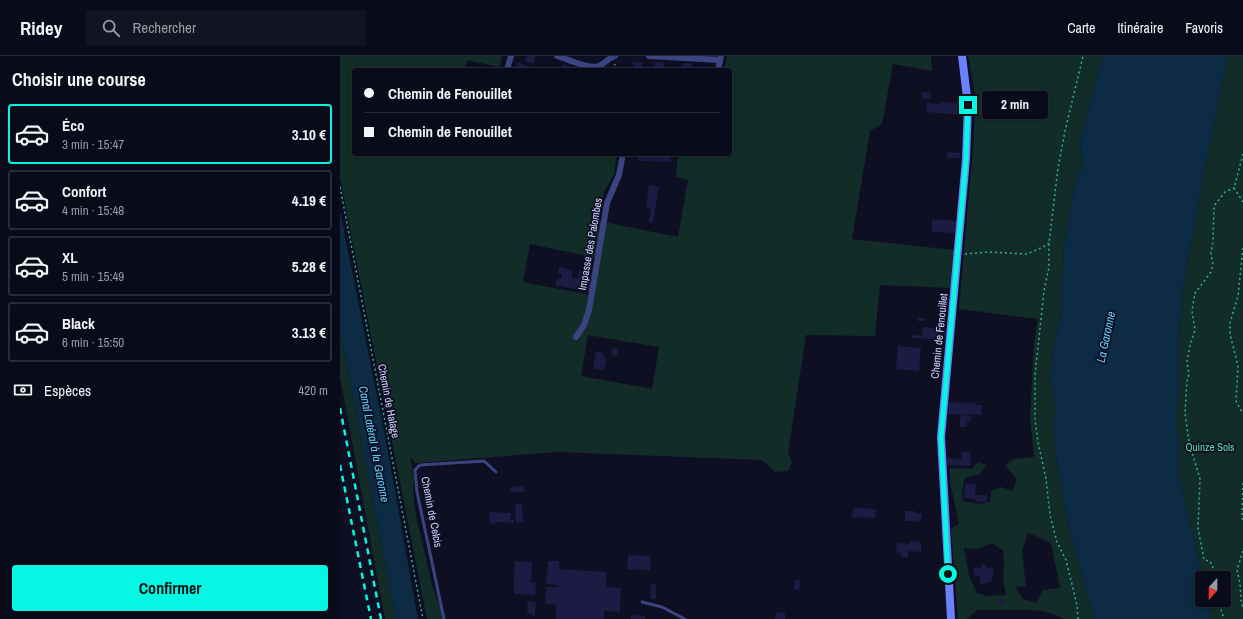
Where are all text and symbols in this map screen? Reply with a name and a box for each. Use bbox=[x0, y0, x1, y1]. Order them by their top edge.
search box bbox=[86, 10, 366, 46]
text: Ridey bbox=[20, 15, 62, 41]
icon: search bbox=[100, 17, 122, 39]
text: Rechercher bbox=[132, 17, 196, 38]
text: Carte bbox=[1067, 19, 1095, 37]
text: Itinéraire bbox=[1117, 19, 1163, 37]
text: Favoris bbox=[1185, 19, 1223, 37]
text: Choisir une course bbox=[12, 67, 146, 92]
text: Chemin de Fenouillet bbox=[388, 83, 512, 104]
callout: 2 min bbox=[982, 91, 1048, 119]
route end bbox=[959, 96, 977, 114]
text: 2 min bbox=[1001, 96, 1029, 113]
text: Éco bbox=[62, 115, 85, 136]
icon: car bbox=[14, 116, 50, 152]
text: Chemin de Fenouillet bbox=[388, 121, 512, 142]
text: 3.10 € bbox=[292, 124, 326, 145]
text: 3 min · 15:47 bbox=[62, 136, 124, 153]
text: Confort bbox=[62, 181, 106, 202]
icon: car bbox=[14, 182, 50, 218]
text: 4.19 € bbox=[292, 190, 326, 211]
street label: Impasse des Palombes bbox=[575, 196, 605, 291]
text: 4 min · 15:48 bbox=[62, 202, 124, 219]
text: XL bbox=[62, 247, 78, 268]
icon: car bbox=[14, 248, 50, 284]
text: 5.28 € bbox=[292, 256, 326, 277]
text: 5 min · 15:49 bbox=[62, 268, 124, 285]
street label: Chemin de Fenouillet bbox=[928, 292, 950, 379]
water label: La Garonne bbox=[1093, 309, 1119, 364]
text: Black bbox=[62, 313, 95, 334]
icon: car bbox=[14, 314, 50, 350]
text: 3.13 € bbox=[292, 322, 326, 343]
text: 6 min · 15:50 bbox=[62, 334, 124, 351]
street label: Chemin de Halage bbox=[375, 363, 403, 439]
icon: cash bbox=[12, 379, 34, 401]
text: Espèces bbox=[44, 380, 91, 401]
text: 420 m bbox=[298, 382, 328, 399]
water label: Canal Latéral à la Garonne bbox=[355, 384, 393, 504]
park label: Quinze Sols bbox=[1185, 440, 1235, 454]
street label: Chemin de Celcis bbox=[418, 475, 446, 549]
button: Confirmer bbox=[12, 565, 328, 611]
route start bbox=[939, 565, 957, 583]
north arrow bbox=[1195, 571, 1231, 607]
map controls bbox=[1195, 571, 1231, 607]

